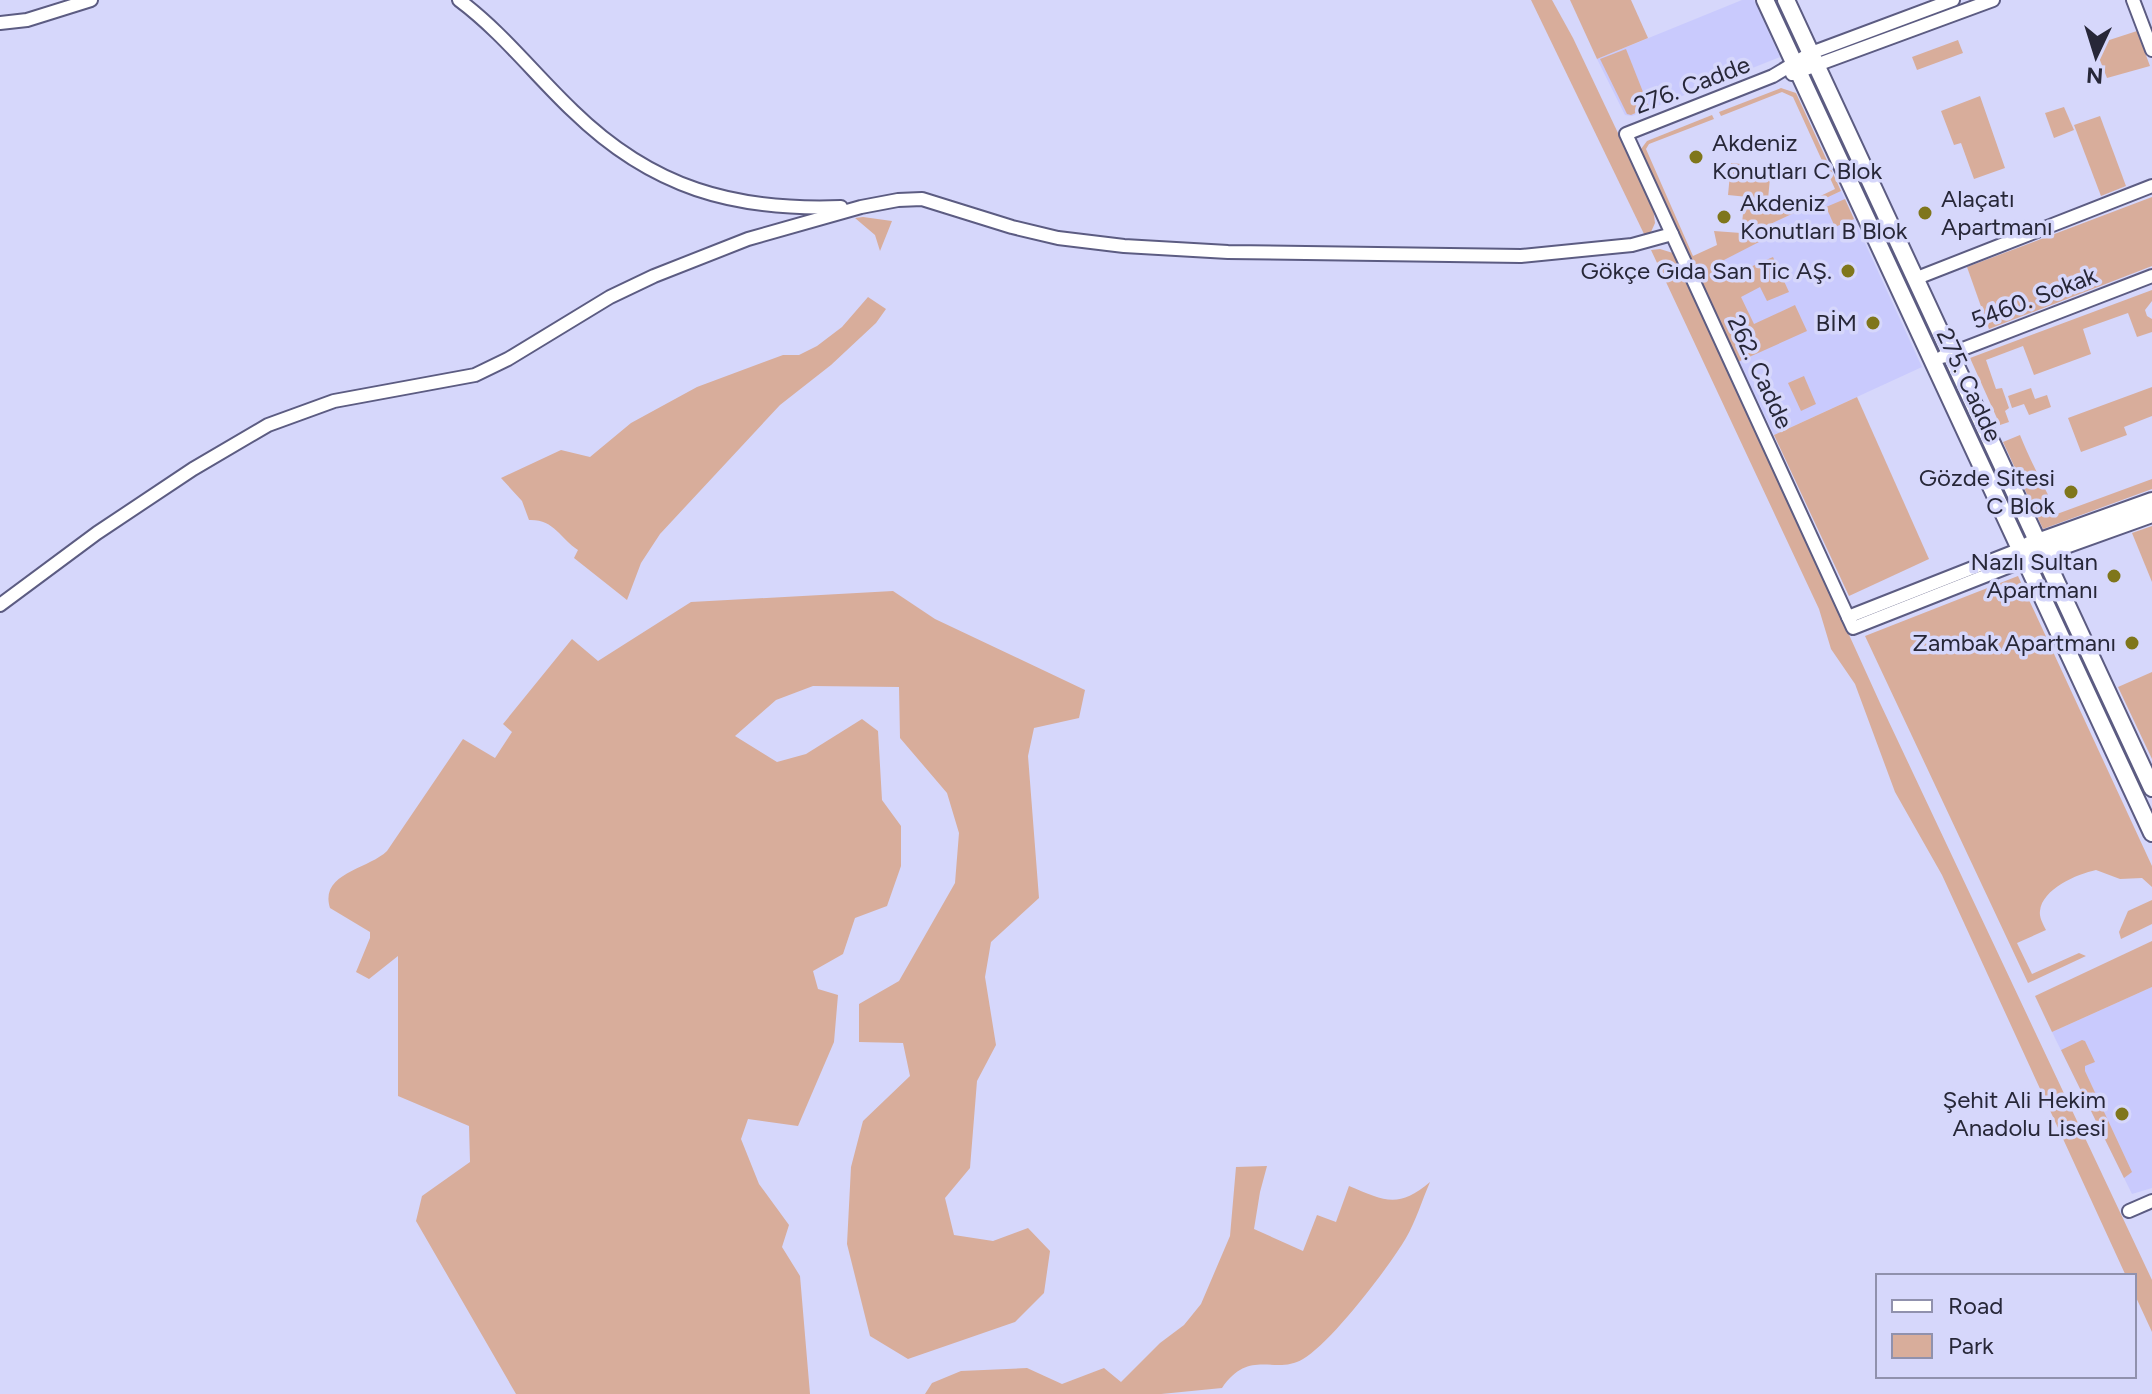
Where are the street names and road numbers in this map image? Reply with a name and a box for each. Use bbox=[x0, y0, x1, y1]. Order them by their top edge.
street label: 276. Cadde bbox=[1630, 49, 1754, 120]
street label: 5460. Sokak bbox=[1967, 260, 2101, 335]
street label: 262. Cadde bbox=[1722, 310, 1799, 433]
street label: 275. Cadde bbox=[1931, 323, 2008, 446]

